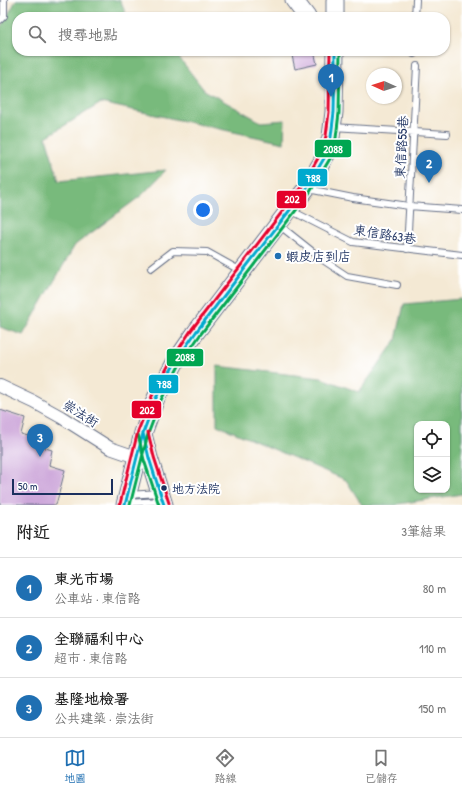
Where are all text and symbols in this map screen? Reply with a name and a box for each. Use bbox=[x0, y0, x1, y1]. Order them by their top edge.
search box bbox=[12, 12, 450, 56]
icon: search bbox=[26, 23, 48, 45]
text: 搜尋地點 bbox=[58, 24, 118, 45]
pin: 1 bbox=[318, 64, 344, 97]
north arrow bbox=[366, 68, 402, 104]
street label: 東信路55巷 bbox=[390, 115, 412, 179]
line badge: 2088 bbox=[314, 139, 352, 158]
text: 2088 bbox=[323, 142, 343, 156]
pin: 2 bbox=[416, 150, 442, 183]
line badge: 788 bbox=[297, 168, 328, 187]
text: 788 bbox=[305, 171, 321, 185]
line badge: 202 bbox=[276, 190, 307, 209]
text: 202 bbox=[284, 192, 300, 206]
your location bbox=[193, 200, 213, 220]
street label: 東信路63巷 bbox=[352, 220, 418, 248]
place label: 蝦皮店到店 bbox=[286, 247, 351, 265]
marker: 蝦皮店到店 bbox=[273, 251, 283, 261]
line badge: 2088 bbox=[166, 348, 204, 367]
text: 2088 bbox=[175, 350, 195, 364]
line badge: 788 bbox=[148, 374, 179, 394]
text: 788 bbox=[156, 377, 172, 391]
street label: 崇法街 bbox=[60, 395, 102, 431]
line badge: 202 bbox=[131, 400, 162, 419]
text: 202 bbox=[139, 403, 155, 417]
map controls bbox=[414, 421, 450, 493]
button: locate bbox=[414, 421, 450, 457]
pin: 3 bbox=[27, 424, 53, 457]
button: layers bbox=[414, 457, 450, 493]
scale bar bbox=[12, 477, 113, 496]
text: 50 m bbox=[18, 479, 38, 493]
place label: 地方法院 bbox=[172, 480, 220, 497]
marker: 地方法院 bbox=[159, 483, 169, 493]
text: 附近 bbox=[16, 520, 50, 543]
text: 3筆結果 bbox=[401, 522, 446, 540]
text: 東光市場 bbox=[54, 568, 114, 589]
text: 1 bbox=[27, 579, 31, 597]
text: 80 m bbox=[423, 579, 446, 597]
text: 公車站 · 東信路 bbox=[54, 589, 141, 607]
text: 全聯福利中心 bbox=[54, 628, 144, 649]
text: 2 bbox=[26, 639, 32, 657]
text: 110 m bbox=[419, 639, 446, 657]
text: 超市 · 東信路 bbox=[54, 649, 128, 667]
text: 基隆地檢署 bbox=[54, 688, 129, 709]
text: 3 bbox=[26, 699, 32, 717]
text: 150 m bbox=[418, 699, 446, 717]
text: 公共建築 · 崇法街 bbox=[54, 709, 154, 727]
tab: 地圖 bbox=[64, 747, 86, 785]
tab: 路線 bbox=[214, 747, 236, 785]
tab: 已儲存 bbox=[365, 747, 398, 785]

